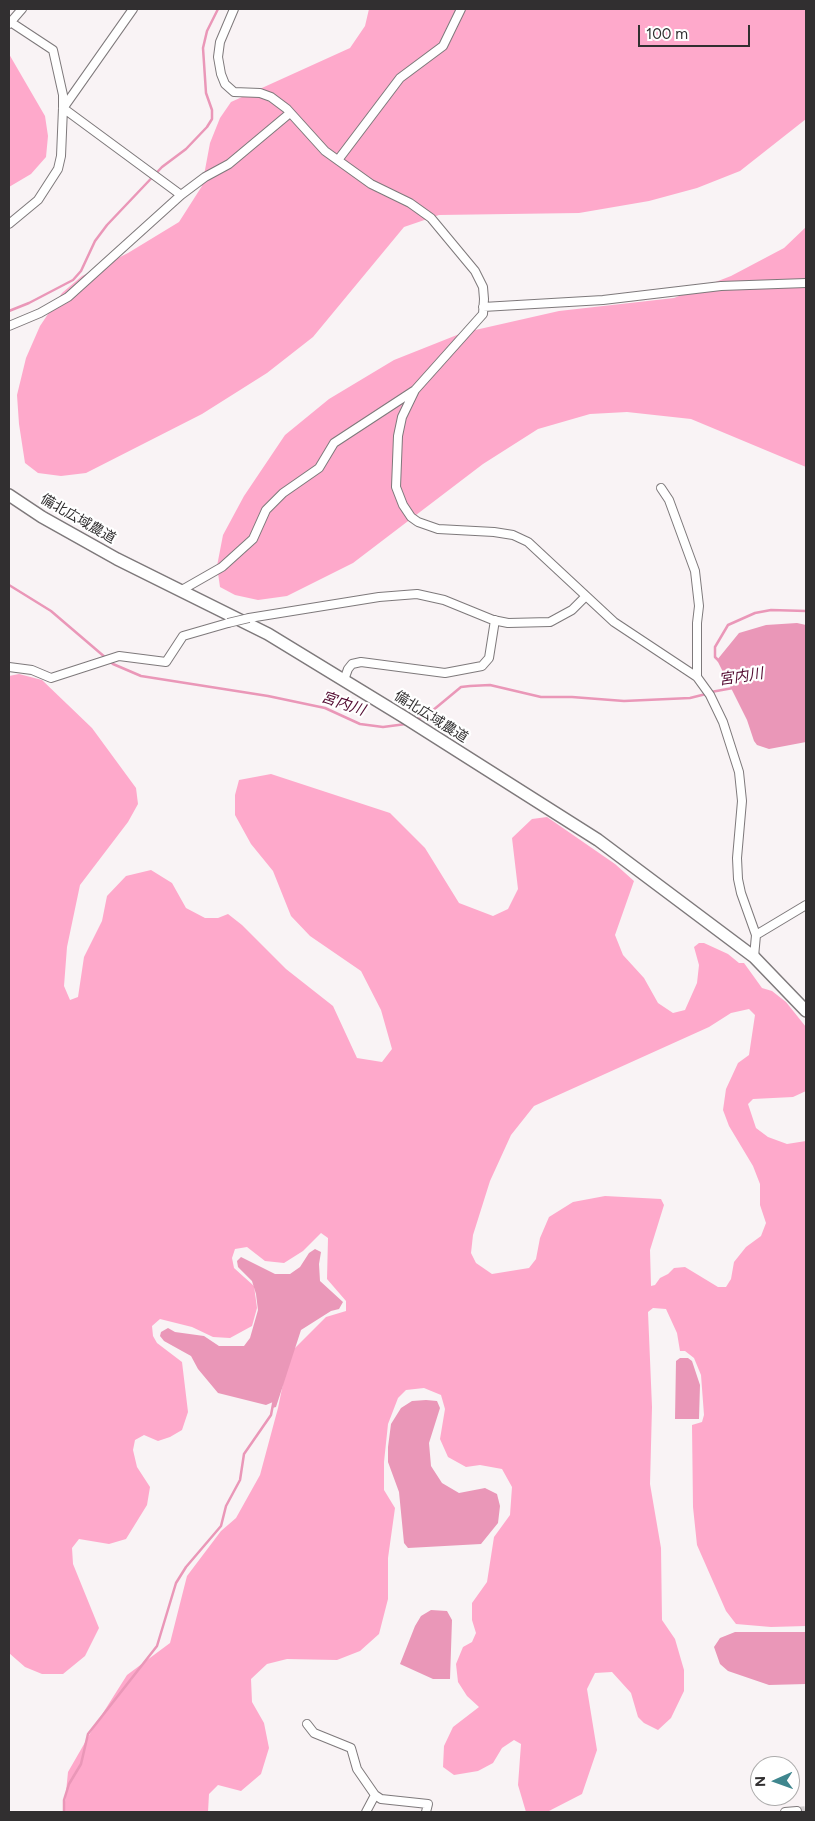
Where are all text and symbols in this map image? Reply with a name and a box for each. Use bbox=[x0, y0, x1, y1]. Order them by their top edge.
scale bar bbox=[640, 15, 752, 47]
text: 100 m bbox=[646, 25, 688, 43]
street label: 備北広域農道 bbox=[37, 491, 119, 547]
water label: 宮内川 bbox=[717, 665, 765, 689]
water label: 宮内川 bbox=[319, 688, 367, 720]
street label: 備北広域農道 bbox=[391, 688, 471, 746]
north arrow bbox=[750, 1756, 800, 1806]
text: N bbox=[752, 1776, 769, 1787]

